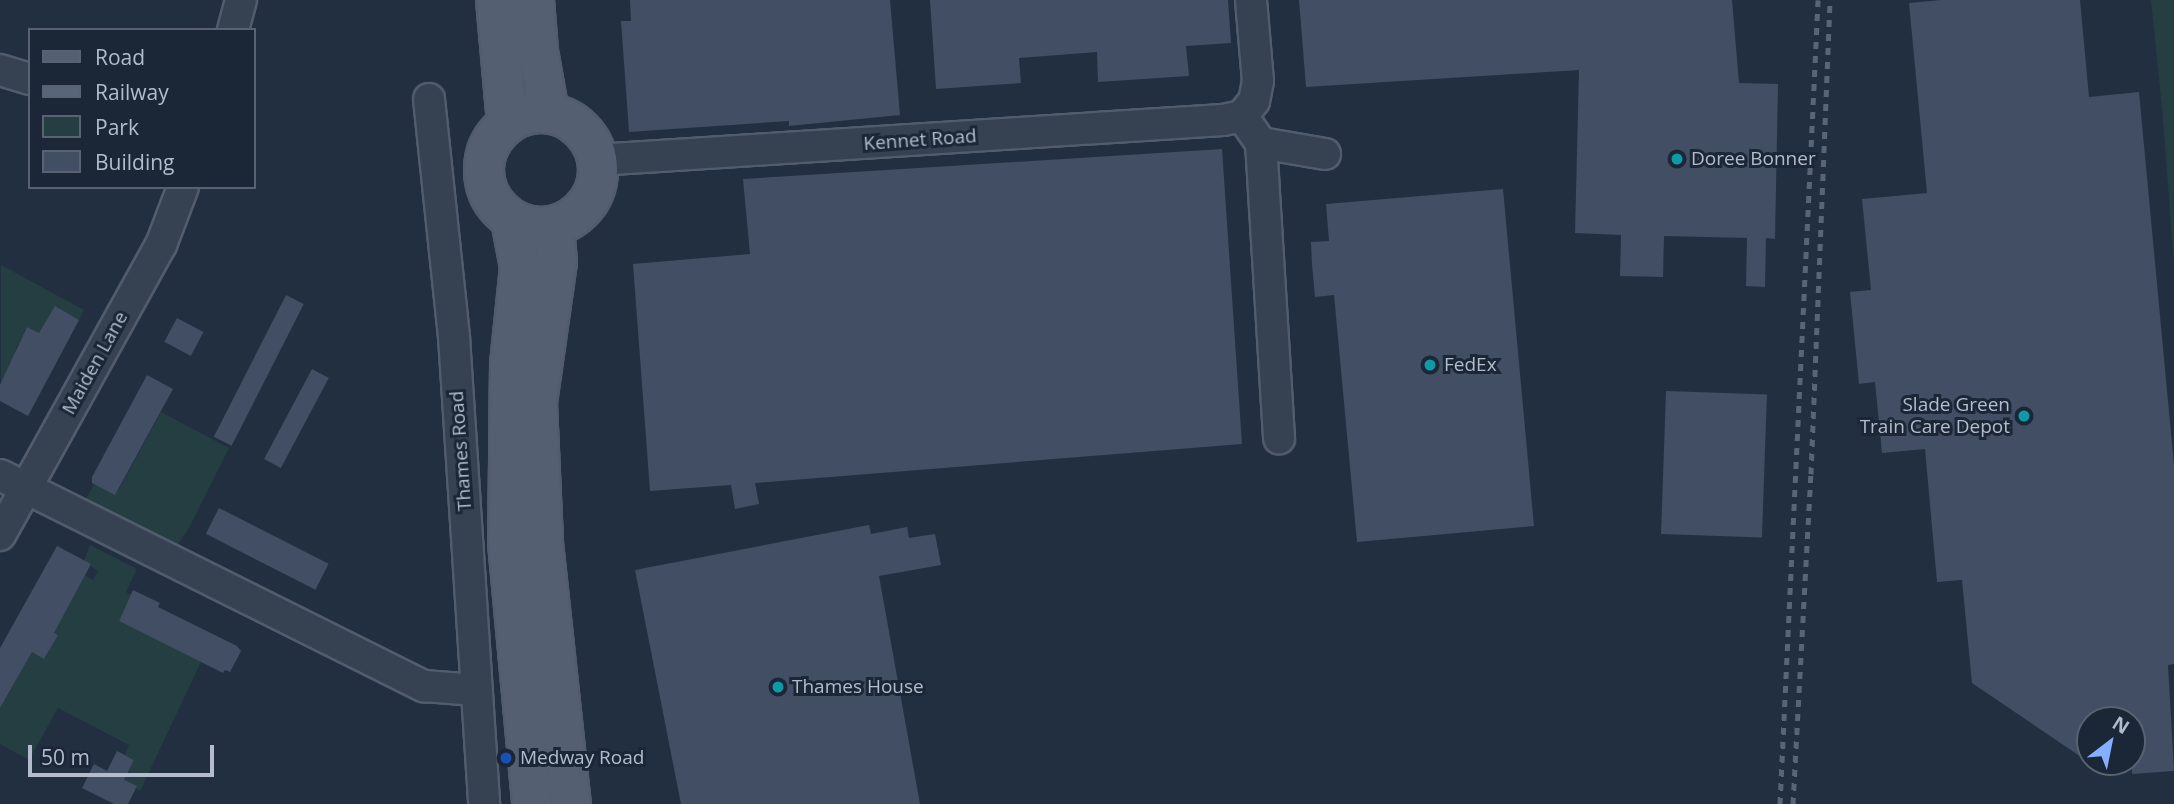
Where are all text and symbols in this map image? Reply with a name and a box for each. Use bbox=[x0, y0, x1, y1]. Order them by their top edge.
legend bbox=[28, 28, 256, 189]
text: Road bbox=[95, 43, 145, 71]
text: Railway bbox=[95, 78, 169, 106]
text: Park bbox=[95, 113, 139, 141]
street label: Kennet Road bbox=[863, 125, 977, 155]
text: Building bbox=[95, 148, 174, 176]
place label: Doree Bonner bbox=[1691, 148, 1816, 170]
marker: Doree Bonner bbox=[1669, 151, 1685, 167]
street label: Maiden Lane bbox=[57, 308, 133, 418]
place label: FedEx bbox=[1444, 354, 1497, 376]
marker: FedEx bbox=[1422, 357, 1438, 373]
street label: Thames Road bbox=[445, 390, 477, 512]
place label: Slade Green Train Care Depot bbox=[1860, 394, 2010, 438]
marker: Slade Green Train Care Depot bbox=[2016, 408, 2032, 424]
place label: Thames House bbox=[792, 676, 924, 698]
marker: Thames House bbox=[770, 679, 786, 695]
north arrow bbox=[2076, 706, 2146, 776]
text: N bbox=[2108, 710, 2135, 740]
scale bar bbox=[32, 730, 217, 774]
text: 50 m bbox=[41, 743, 90, 771]
place label: Medway Road bbox=[520, 747, 644, 769]
marker: Medway Road bbox=[498, 750, 514, 766]

